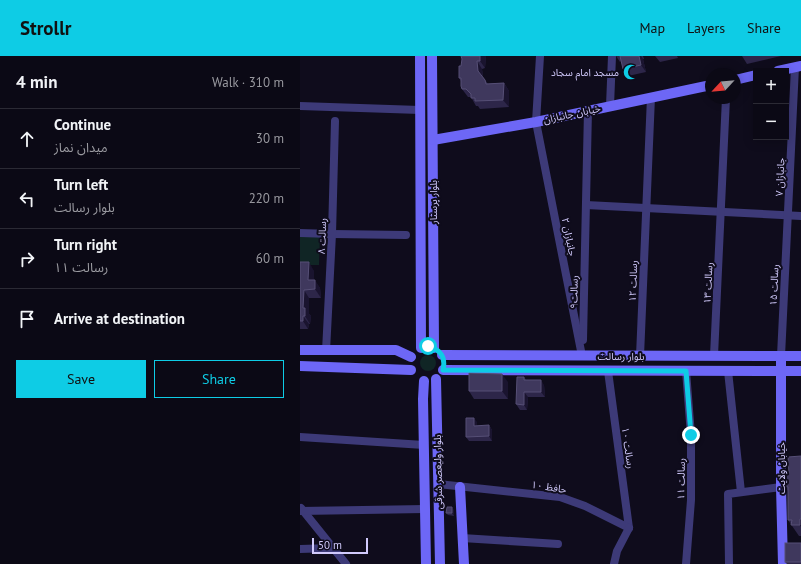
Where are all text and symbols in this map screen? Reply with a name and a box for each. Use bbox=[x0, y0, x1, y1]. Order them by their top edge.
text: Strollr bbox=[20, 16, 71, 40]
text: Map bbox=[639, 19, 665, 37]
text: Layers bbox=[687, 19, 725, 37]
text: Share bbox=[747, 19, 781, 37]
mosque icon: مسجد امام سجاد bbox=[622, 63, 640, 81]
place label: مسجد امام سجاد bbox=[551, 66, 619, 81]
north arrow bbox=[705, 68, 741, 104]
map controls bbox=[753, 68, 789, 140]
button: + bbox=[753, 68, 789, 104]
text: 4 min bbox=[16, 71, 57, 93]
text: Walk · 310 m bbox=[212, 74, 284, 91]
street label: خیابان جانبازان bbox=[542, 102, 602, 126]
button: − bbox=[753, 104, 789, 140]
text: Continue bbox=[54, 115, 111, 134]
icon: ahead bbox=[16, 128, 38, 150]
text: 30 m bbox=[256, 130, 284, 147]
text: میدان نماز bbox=[54, 139, 108, 156]
street label: جانبازان ۷ bbox=[772, 157, 788, 197]
text: Turn left bbox=[54, 175, 108, 194]
street label: بلوار پرستار bbox=[427, 180, 440, 225]
icon: left bbox=[16, 188, 38, 210]
text: 220 m bbox=[249, 190, 284, 207]
text: بلوار رسالت bbox=[54, 199, 115, 216]
street label: رسالت ۸ bbox=[315, 217, 329, 254]
street label: جانبازان ۲ bbox=[559, 217, 579, 257]
text: Turn right bbox=[54, 235, 117, 254]
icon: right bbox=[16, 248, 38, 270]
text: 60 m bbox=[256, 250, 284, 267]
text: رسالت ۱۱ bbox=[54, 259, 108, 276]
street label: رسالت ۱۲ bbox=[626, 260, 640, 302]
street label: رسالت ۱۳ bbox=[700, 261, 716, 304]
street label: رسالت ۱۵ bbox=[766, 263, 782, 306]
street label: رسالت۹ bbox=[567, 275, 581, 309]
icon: arrive bbox=[16, 308, 38, 330]
text: Arrive at destination bbox=[54, 309, 185, 328]
route start bbox=[419, 337, 437, 355]
street label: بلوار رسالت bbox=[598, 350, 645, 363]
button: Save bbox=[16, 360, 146, 398]
button: Share bbox=[154, 360, 284, 398]
street label: رسالت ۱۰ bbox=[619, 426, 637, 470]
route end bbox=[682, 426, 700, 444]
street label: بلوار ولیعصر شرقی bbox=[431, 434, 445, 509]
street label: خیابان ولایت bbox=[775, 442, 788, 494]
street label: رسالت ۱۱ bbox=[674, 458, 688, 500]
street label: حافظ ۱۰ bbox=[530, 478, 568, 496]
scale bar bbox=[312, 536, 368, 555]
text: 50 m bbox=[318, 538, 342, 552]

